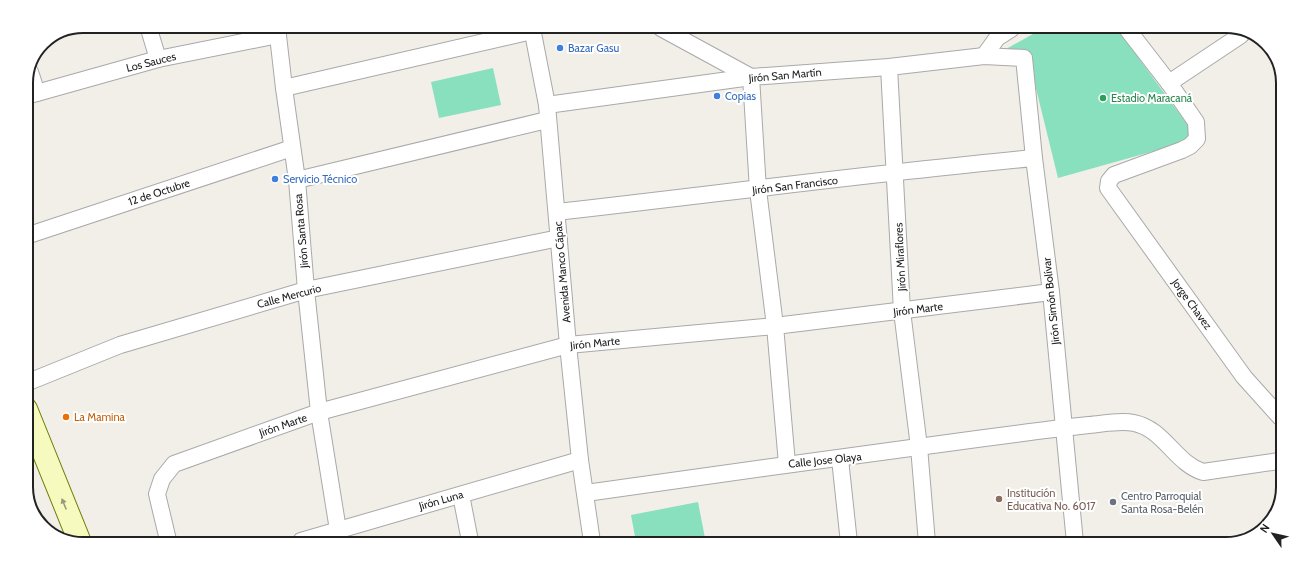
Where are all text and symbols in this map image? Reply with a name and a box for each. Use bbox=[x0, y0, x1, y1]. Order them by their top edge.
place label: Bazar Gasu bbox=[568, 41, 619, 55]
marker: Bazar Gasu bbox=[555, 43, 565, 53]
street label: Los Sauces bbox=[125, 49, 178, 75]
street label: Jirón San Martín bbox=[747, 65, 822, 85]
place label: Copias bbox=[725, 89, 756, 103]
marker: Copias bbox=[712, 91, 722, 101]
place label: Estadio Maracaná bbox=[1111, 91, 1193, 105]
marker: Estadio Maracaná bbox=[1098, 93, 1108, 103]
place label: Servicio Técnico bbox=[283, 172, 357, 186]
street label: Jirón San Francisco bbox=[750, 173, 839, 197]
marker: Servicio Técnico bbox=[270, 174, 280, 184]
street label: 12 de Octubre bbox=[126, 175, 192, 209]
street label: Jirón Santa Rosa bbox=[291, 193, 311, 270]
street label: Avenida Manco Cápac bbox=[551, 221, 573, 323]
street label: Jirón Miraflores bbox=[891, 222, 909, 293]
street label: Jirón Simón Bolívar bbox=[1039, 256, 1063, 346]
street label: Jorge Chavez bbox=[1168, 275, 1215, 332]
street label: Calle Mercurio bbox=[255, 281, 323, 311]
street label: Jirón Marte bbox=[891, 299, 944, 319]
street label: Jirón Marte bbox=[568, 333, 621, 353]
place label: La Mamina bbox=[74, 410, 126, 424]
street label: Jirón Marte bbox=[256, 410, 309, 440]
marker: La Mamina bbox=[61, 412, 71, 422]
street label: Calle Jose Olaya bbox=[788, 449, 863, 471]
place label: Institución Educativa No. 6017 bbox=[1007, 486, 1096, 513]
street label: Jirón Luna bbox=[416, 487, 466, 513]
place label: Centro Parroquial Santa Rosa-Belén bbox=[1121, 489, 1204, 516]
marker: Institución Educativa No. 6017 bbox=[994, 494, 1004, 504]
one-way arrow bbox=[61, 497, 67, 509]
marker: Centro Parroquial Santa Rosa-Belén bbox=[1108, 497, 1118, 507]
north arrow bbox=[1253, 514, 1293, 554]
text: N bbox=[1257, 521, 1273, 536]

